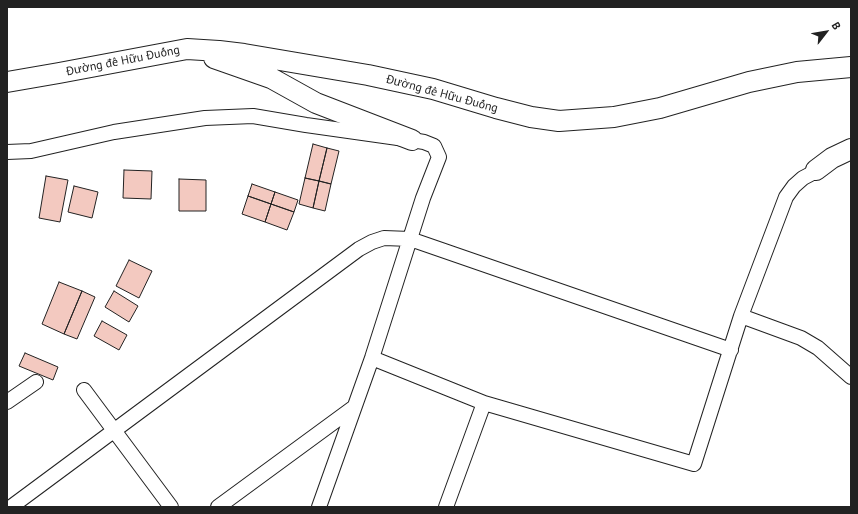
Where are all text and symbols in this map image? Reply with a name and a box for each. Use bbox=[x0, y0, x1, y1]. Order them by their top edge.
north arrow bbox=[806, 12, 846, 52]
text: B bbox=[829, 19, 844, 32]
street label: Đường đê Hữu Đuống bbox=[65, 43, 181, 79]
street label: Đường đê Hữu Đuống bbox=[384, 72, 500, 116]

